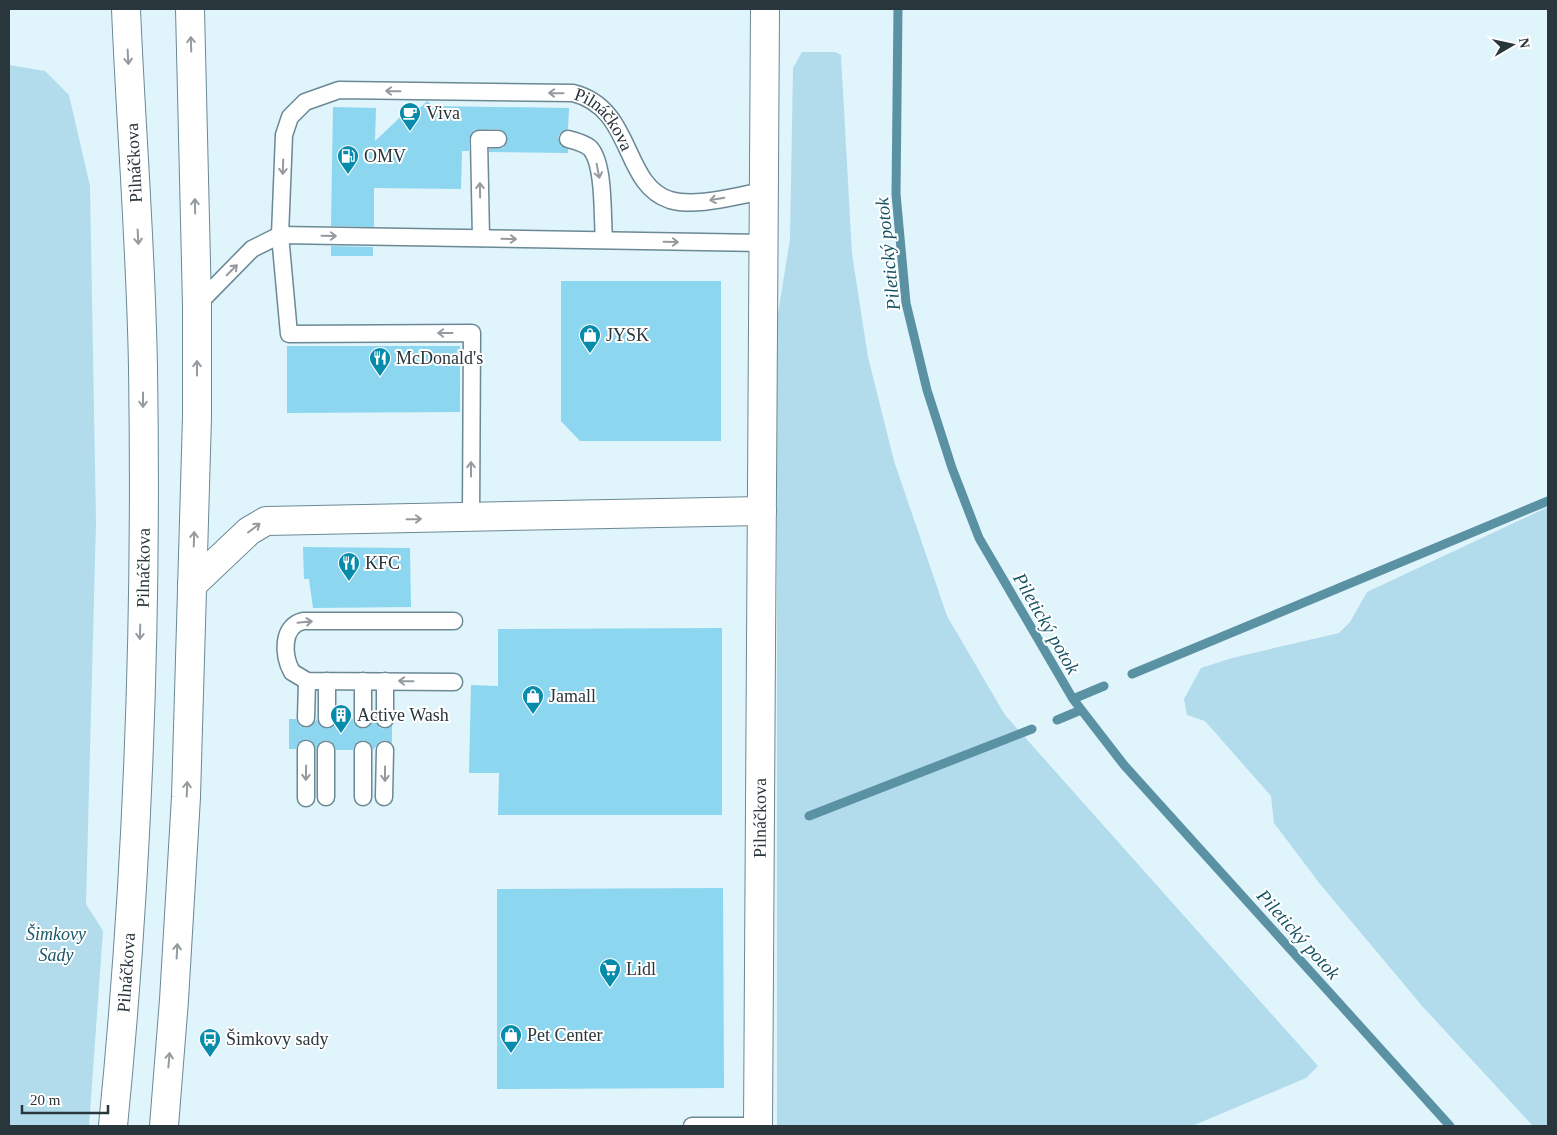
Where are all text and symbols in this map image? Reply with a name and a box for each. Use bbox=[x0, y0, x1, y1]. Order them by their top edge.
north arrow bbox=[1487, 20, 1537, 70]
one-way arrow bbox=[186, 36, 196, 52]
text: N bbox=[1516, 37, 1533, 49]
one-way arrow bbox=[123, 49, 133, 65]
street label: Pilnáčkova bbox=[572, 84, 637, 154]
one-way arrow bbox=[386, 86, 402, 96]
one-way arrow bbox=[548, 88, 564, 98]
cafe icon: Viva bbox=[398, 101, 422, 132]
place label: Viva bbox=[426, 103, 460, 123]
street label: Pilnáčkova bbox=[122, 123, 146, 203]
fuel station icon: OMV bbox=[336, 144, 360, 175]
place label: OMV bbox=[364, 146, 406, 166]
one-way arrow bbox=[278, 159, 287, 175]
one-way arrow bbox=[594, 163, 604, 179]
one-way arrow bbox=[475, 182, 485, 198]
one-way arrow bbox=[709, 194, 725, 204]
water label: Piletický potok bbox=[871, 196, 904, 312]
one-way arrow bbox=[190, 198, 200, 214]
one-way arrow bbox=[133, 229, 142, 245]
one-way arrow bbox=[320, 231, 336, 241]
one-way arrow bbox=[500, 234, 516, 244]
one-way arrow bbox=[663, 237, 679, 246]
one-way arrow bbox=[225, 264, 238, 276]
shop icon: JYSK bbox=[578, 323, 602, 354]
place label: JYSK bbox=[606, 325, 649, 345]
one-way arrow bbox=[437, 328, 454, 338]
restaurant icon: McDonald's bbox=[368, 346, 392, 377]
place label: McDonald's bbox=[396, 348, 483, 368]
one-way arrow bbox=[192, 361, 202, 377]
one-way arrow bbox=[138, 391, 148, 407]
one-way arrow bbox=[466, 461, 476, 478]
one-way arrow bbox=[406, 514, 422, 523]
one-way arrow bbox=[247, 523, 261, 533]
street label: Pilnáčkova bbox=[133, 528, 154, 608]
one-way arrow bbox=[189, 532, 198, 548]
restaurant icon: KFC bbox=[337, 551, 361, 582]
place label: KFC bbox=[365, 553, 400, 573]
water label: Piletický potok bbox=[1009, 568, 1084, 678]
one-way arrow bbox=[296, 617, 312, 627]
one-way arrow bbox=[136, 624, 145, 640]
one-way arrow bbox=[398, 677, 414, 686]
shop icon: Jamall bbox=[521, 684, 545, 715]
place label: Jamall bbox=[549, 686, 596, 706]
building icon: Active Wash bbox=[329, 703, 353, 734]
place label: Active Wash bbox=[357, 705, 449, 725]
one-way arrow bbox=[301, 765, 311, 781]
one-way arrow bbox=[380, 765, 390, 781]
street label: Pilnáčkova bbox=[750, 778, 770, 858]
one-way arrow bbox=[182, 782, 191, 798]
water label: Piletický potok bbox=[1252, 884, 1345, 984]
park label: Šimkovy Sady bbox=[26, 923, 86, 965]
street label: Pilnáčkova bbox=[113, 932, 139, 1013]
one-way arrow bbox=[173, 944, 182, 960]
supermarket icon: Lidl bbox=[598, 957, 622, 988]
place label: Lidl bbox=[626, 959, 656, 979]
shop icon: Pet Center bbox=[499, 1023, 523, 1054]
place label: Pet Center bbox=[527, 1025, 602, 1045]
bus stop icon: Šimkovy sady bbox=[198, 1027, 222, 1058]
place label: Šimkovy sady bbox=[226, 1028, 329, 1049]
one-way arrow bbox=[165, 1053, 174, 1069]
scale bar bbox=[22, 1082, 109, 1114]
text: 20 m bbox=[30, 1092, 61, 1108]

